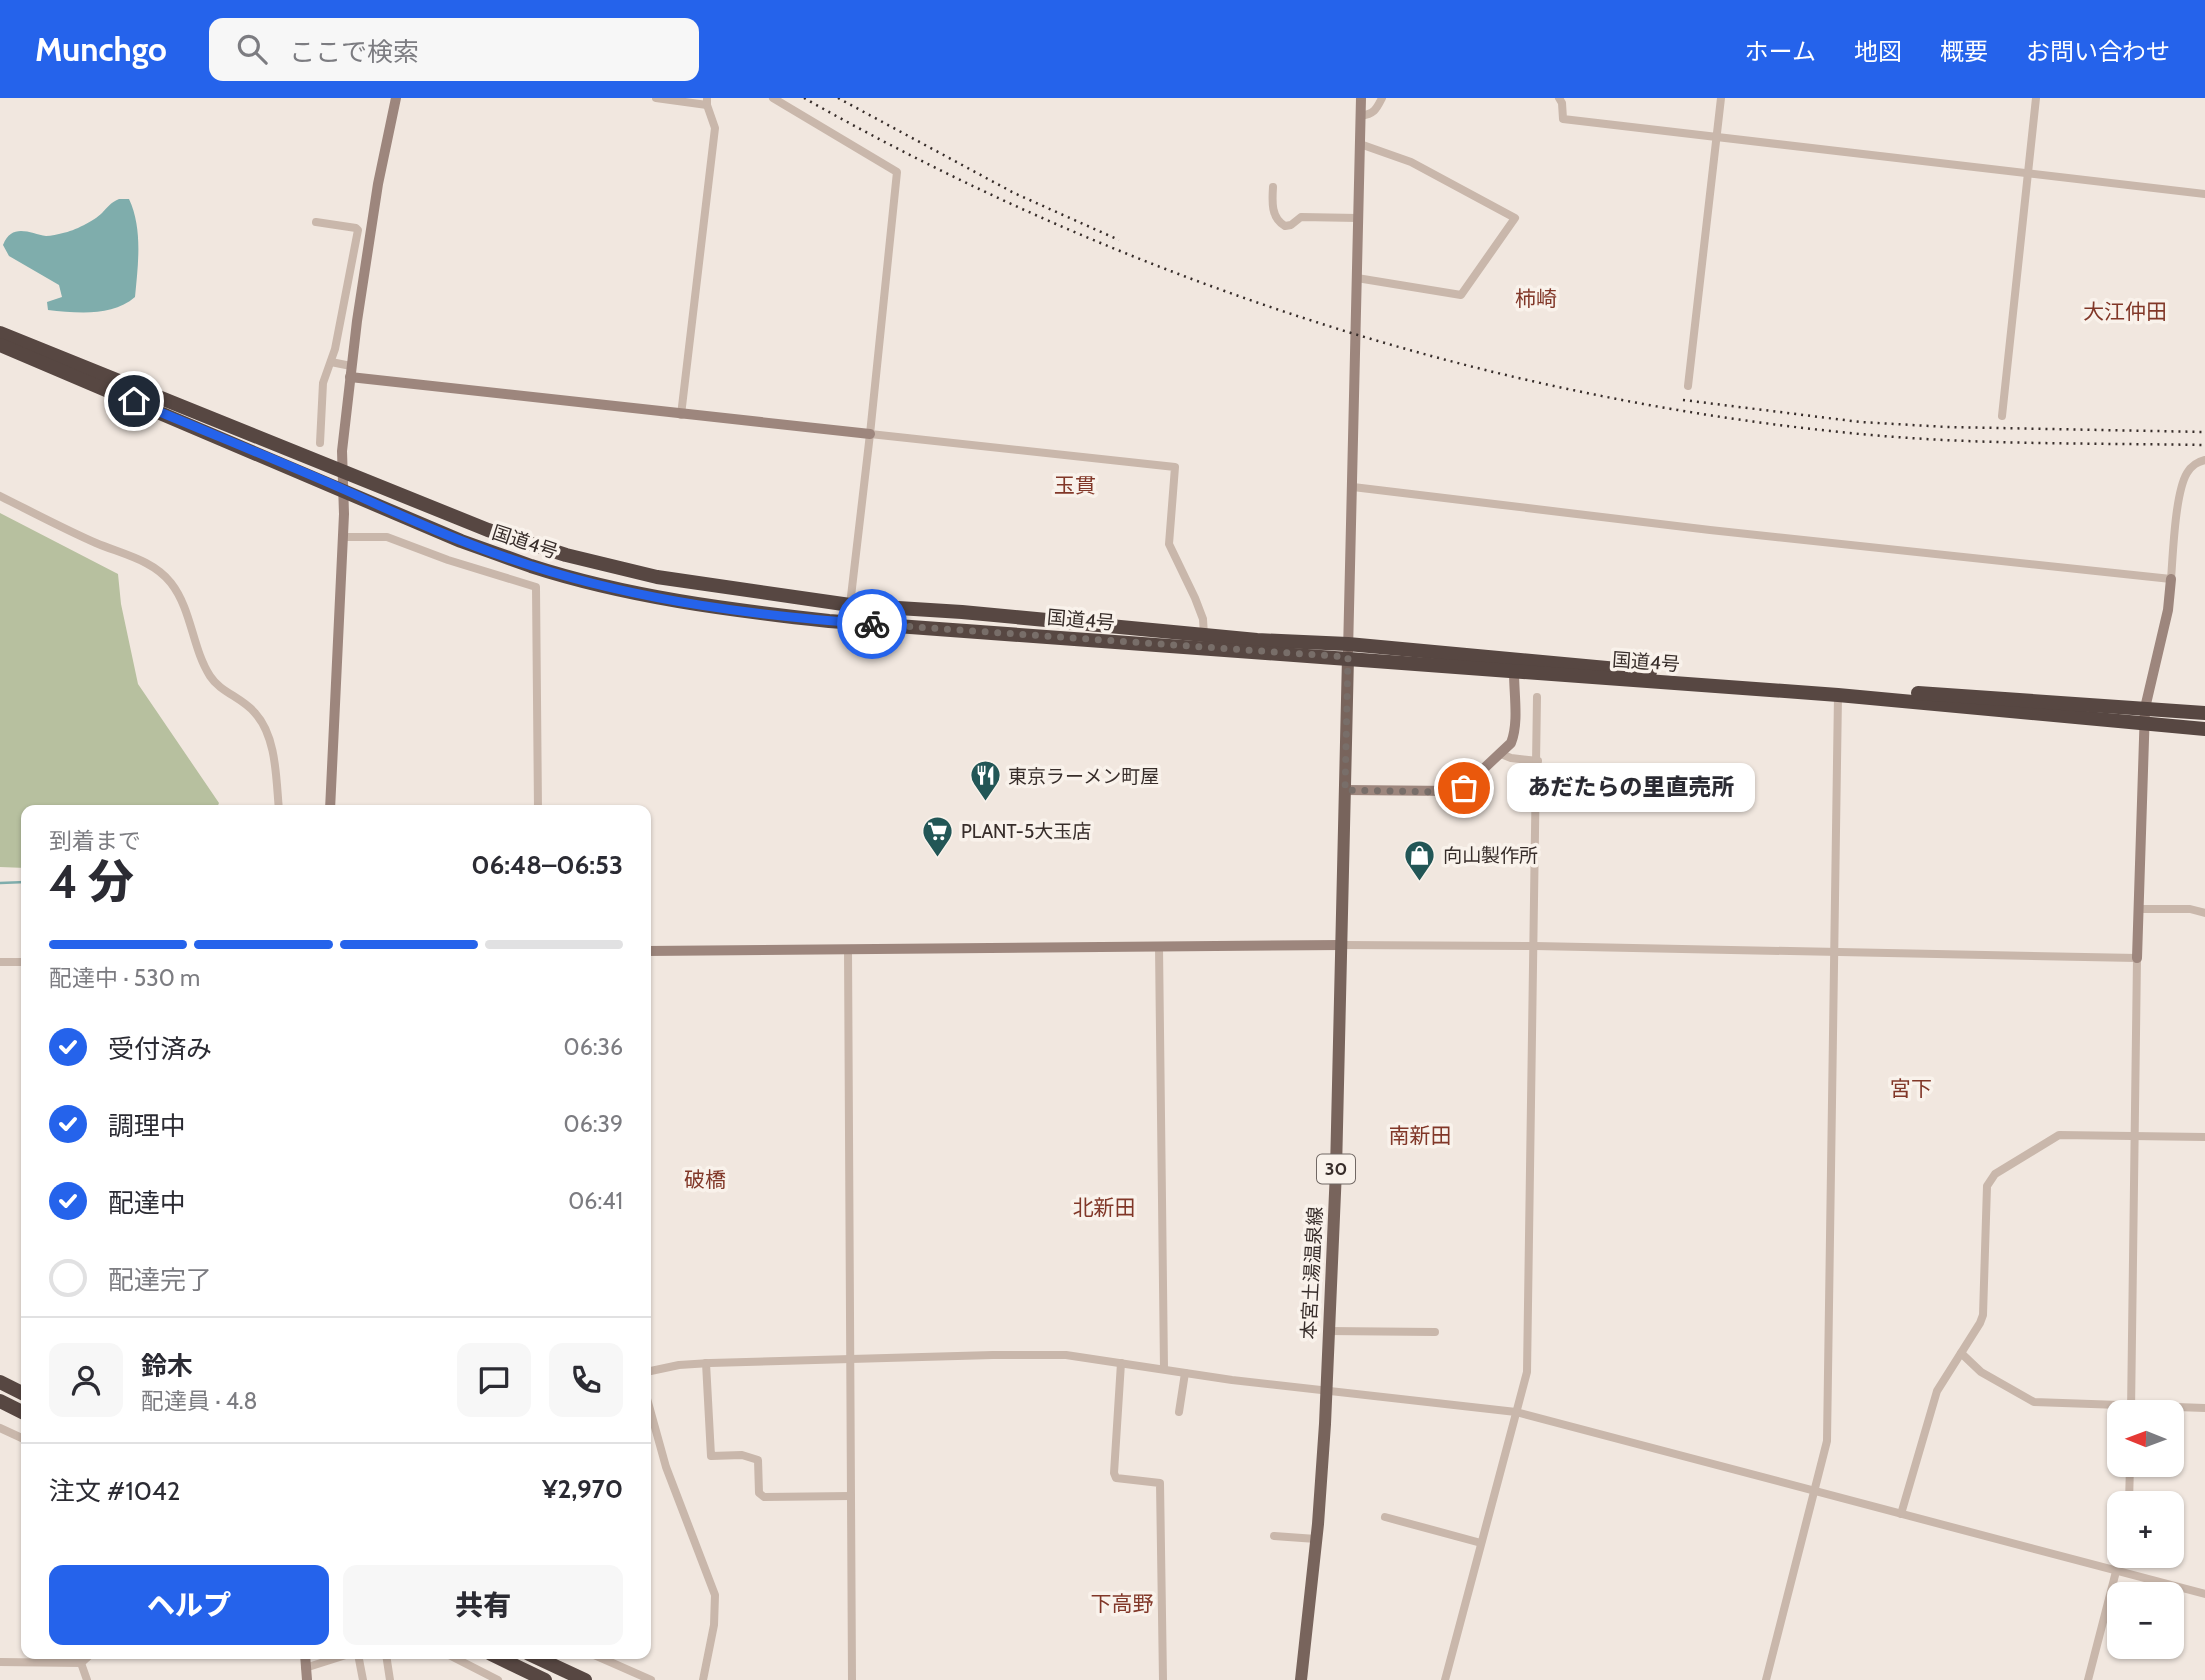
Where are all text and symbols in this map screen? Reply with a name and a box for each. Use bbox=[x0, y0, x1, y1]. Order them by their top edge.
search box bbox=[209, 18, 699, 81]
text: Munchgo bbox=[35, 29, 167, 69]
icon: search bbox=[233, 30, 271, 68]
text: ここで検索 bbox=[289, 36, 419, 68]
text: ホーム bbox=[1745, 37, 1816, 66]
text: 地図 bbox=[1854, 37, 1902, 66]
text: 概要 bbox=[1940, 37, 1988, 66]
text: お問い合わせ bbox=[2026, 37, 2170, 66]
district label: 柿崎 bbox=[1515, 286, 1557, 311]
district label: 大江仲田 bbox=[2083, 299, 2167, 324]
pin bbox=[104, 371, 164, 431]
icon: home bbox=[115, 382, 153, 420]
district label: 玉貫 bbox=[1054, 473, 1096, 498]
street label: 国道4号 bbox=[489, 521, 561, 563]
courier bbox=[837, 589, 907, 659]
icon: bike bbox=[853, 605, 891, 643]
street label: 国道4号 bbox=[1046, 606, 1116, 634]
street label: 国道4号 bbox=[1611, 648, 1681, 676]
pin bbox=[1434, 758, 1494, 818]
restaurant icon: 東京ラーメン町屋 bbox=[968, 759, 1002, 803]
callout: あだたらの里直売所 bbox=[1506, 764, 1754, 812]
place label: 東京ラーメン町屋 bbox=[1008, 765, 1159, 788]
icon: bag bbox=[1445, 769, 1483, 807]
text: あだたらの里直売所 bbox=[1528, 773, 1735, 801]
supermarket icon: PLANT-5大玉店 bbox=[921, 814, 955, 858]
place label: PLANT-5大玉店 bbox=[961, 820, 1091, 843]
text: 到着まで bbox=[49, 827, 141, 855]
shop icon: 向山製作所 bbox=[1403, 838, 1437, 882]
place label: 向山製作所 bbox=[1443, 844, 1538, 867]
text: 06:48–06:53 bbox=[471, 849, 623, 881]
text: 4 分 bbox=[49, 854, 134, 910]
text: 配達中 · 530 m bbox=[49, 964, 200, 992]
icon: check bbox=[49, 1028, 87, 1066]
text: 受付済み bbox=[108, 1033, 212, 1065]
text: 06:36 bbox=[564, 1033, 623, 1061]
district label: 宮下 bbox=[1890, 1076, 1932, 1101]
icon: check bbox=[49, 1105, 87, 1143]
text: 調理中 bbox=[108, 1110, 186, 1142]
text: 06:39 bbox=[564, 1110, 623, 1138]
district label: 南新田 bbox=[1389, 1123, 1452, 1148]
road number: 30 bbox=[1317, 1154, 1355, 1184]
district label: 破橋 bbox=[684, 1167, 726, 1192]
icon: check bbox=[49, 1182, 87, 1220]
text: 配達中 bbox=[108, 1187, 186, 1219]
text: 06:41 bbox=[568, 1187, 623, 1215]
district label: 北新田 bbox=[1073, 1195, 1136, 1220]
street label: 本宮土湯温泉線 bbox=[1297, 1206, 1327, 1340]
text: 配達完了 bbox=[108, 1264, 212, 1296]
button: person bbox=[49, 1343, 123, 1417]
button: chat bbox=[457, 1343, 531, 1417]
button: phone bbox=[549, 1343, 623, 1417]
text: 鈴木 bbox=[141, 1350, 193, 1382]
text: 配達員 · 4.8 bbox=[141, 1387, 258, 1415]
north arrow bbox=[2107, 1400, 2184, 1477]
map controls bbox=[2107, 1400, 2184, 1659]
text: ¥2,970 bbox=[542, 1473, 623, 1505]
text: 注文 #1042 bbox=[49, 1475, 180, 1507]
button: + bbox=[2107, 1491, 2184, 1568]
button: ヘルプ bbox=[49, 1565, 329, 1645]
button: 共有 bbox=[343, 1565, 623, 1645]
button: − bbox=[2107, 1582, 2184, 1659]
district label: 下高野 bbox=[1091, 1591, 1154, 1616]

